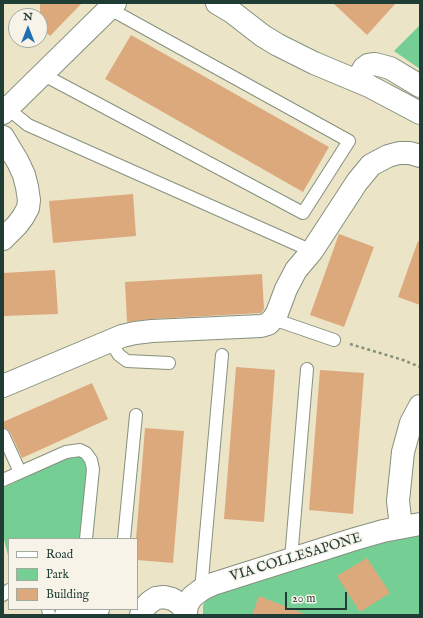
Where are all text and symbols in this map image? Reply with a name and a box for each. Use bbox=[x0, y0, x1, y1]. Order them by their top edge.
north arrow bbox=[8, 8, 48, 48]
text: N bbox=[23, 10, 33, 24]
street label: VIA COLLESAPONE bbox=[228, 530, 364, 586]
legend bbox=[8, 538, 138, 610]
text: Road bbox=[46, 547, 73, 562]
text: Park bbox=[46, 567, 69, 582]
scale bar bbox=[287, 584, 349, 610]
text: Building bbox=[46, 587, 89, 602]
text: 20 m bbox=[292, 591, 315, 606]

